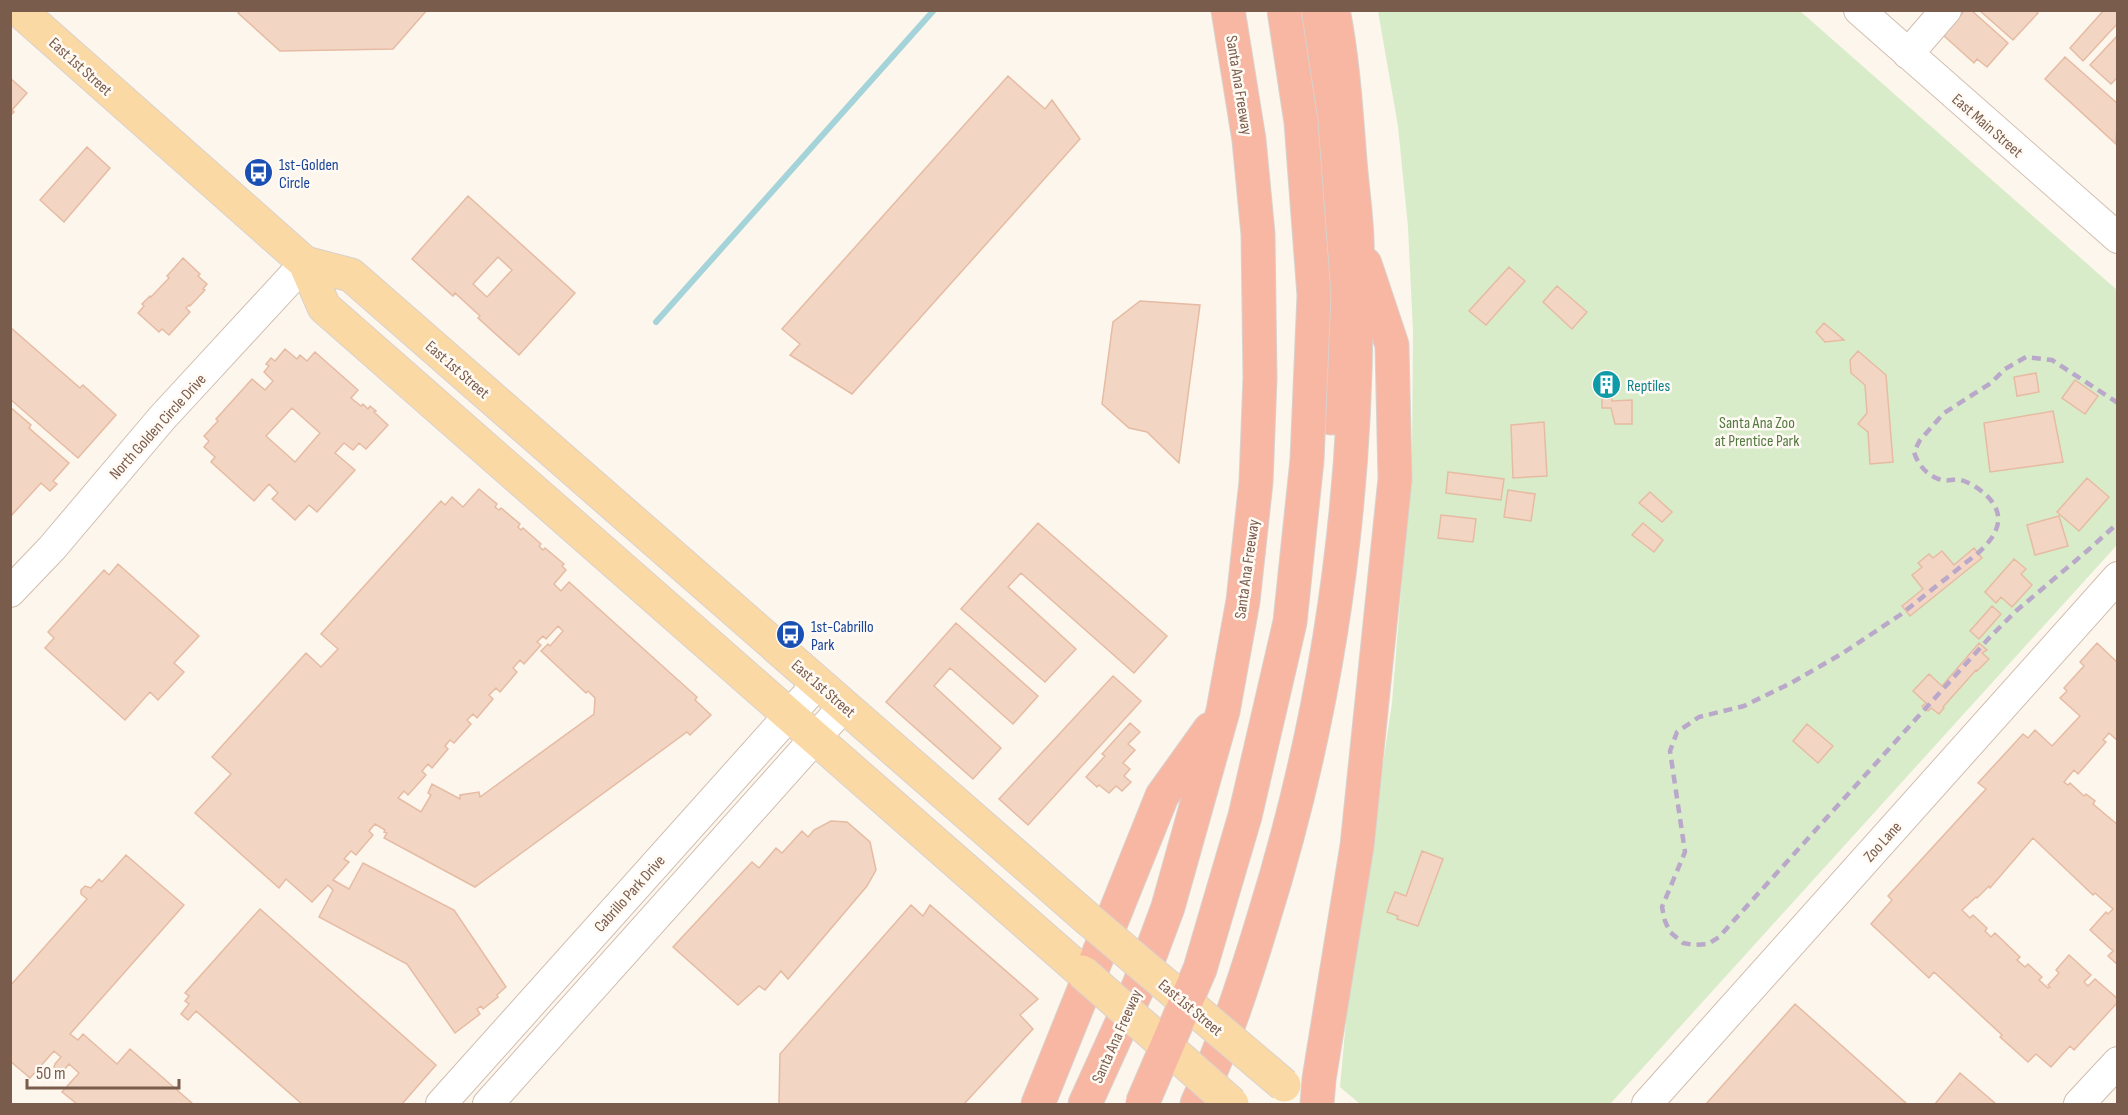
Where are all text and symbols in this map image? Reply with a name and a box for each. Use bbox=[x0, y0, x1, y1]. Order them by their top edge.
street label: East 1st Street bbox=[45, 34, 115, 100]
street label: Santa Ana Freeway bbox=[1221, 34, 1256, 136]
street label: East Main Street bbox=[1948, 90, 2026, 162]
place label: 1st-Golden Circle bbox=[279, 156, 339, 193]
bus stop icon: 1st-Golden Circle bbox=[242, 157, 274, 189]
street label: East 1st Street bbox=[421, 337, 493, 403]
building icon: Reptiles bbox=[1590, 369, 1622, 401]
street label: North Golden Circle Drive bbox=[106, 370, 210, 484]
place label: Reptiles bbox=[1627, 377, 1671, 396]
park label: Santa Ana Zoo at Prentice Park bbox=[1715, 414, 1799, 451]
street label: Santa Ana Freeway bbox=[1231, 518, 1264, 620]
place label: 1st-Cabrillo Park bbox=[811, 618, 874, 655]
bus stop icon: 1st-Cabrillo Park bbox=[774, 619, 806, 651]
street label: East 1st Street bbox=[787, 656, 859, 722]
street label: Zoo Lane bbox=[1860, 818, 1906, 866]
street label: Cabrillo Park Drive bbox=[591, 852, 670, 936]
street label: East 1st Street bbox=[1154, 976, 1226, 1041]
street label: Santa Ana Freeway bbox=[1088, 987, 1146, 1086]
scale bar bbox=[27, 1052, 178, 1090]
text: 50 m bbox=[36, 1063, 66, 1084]

